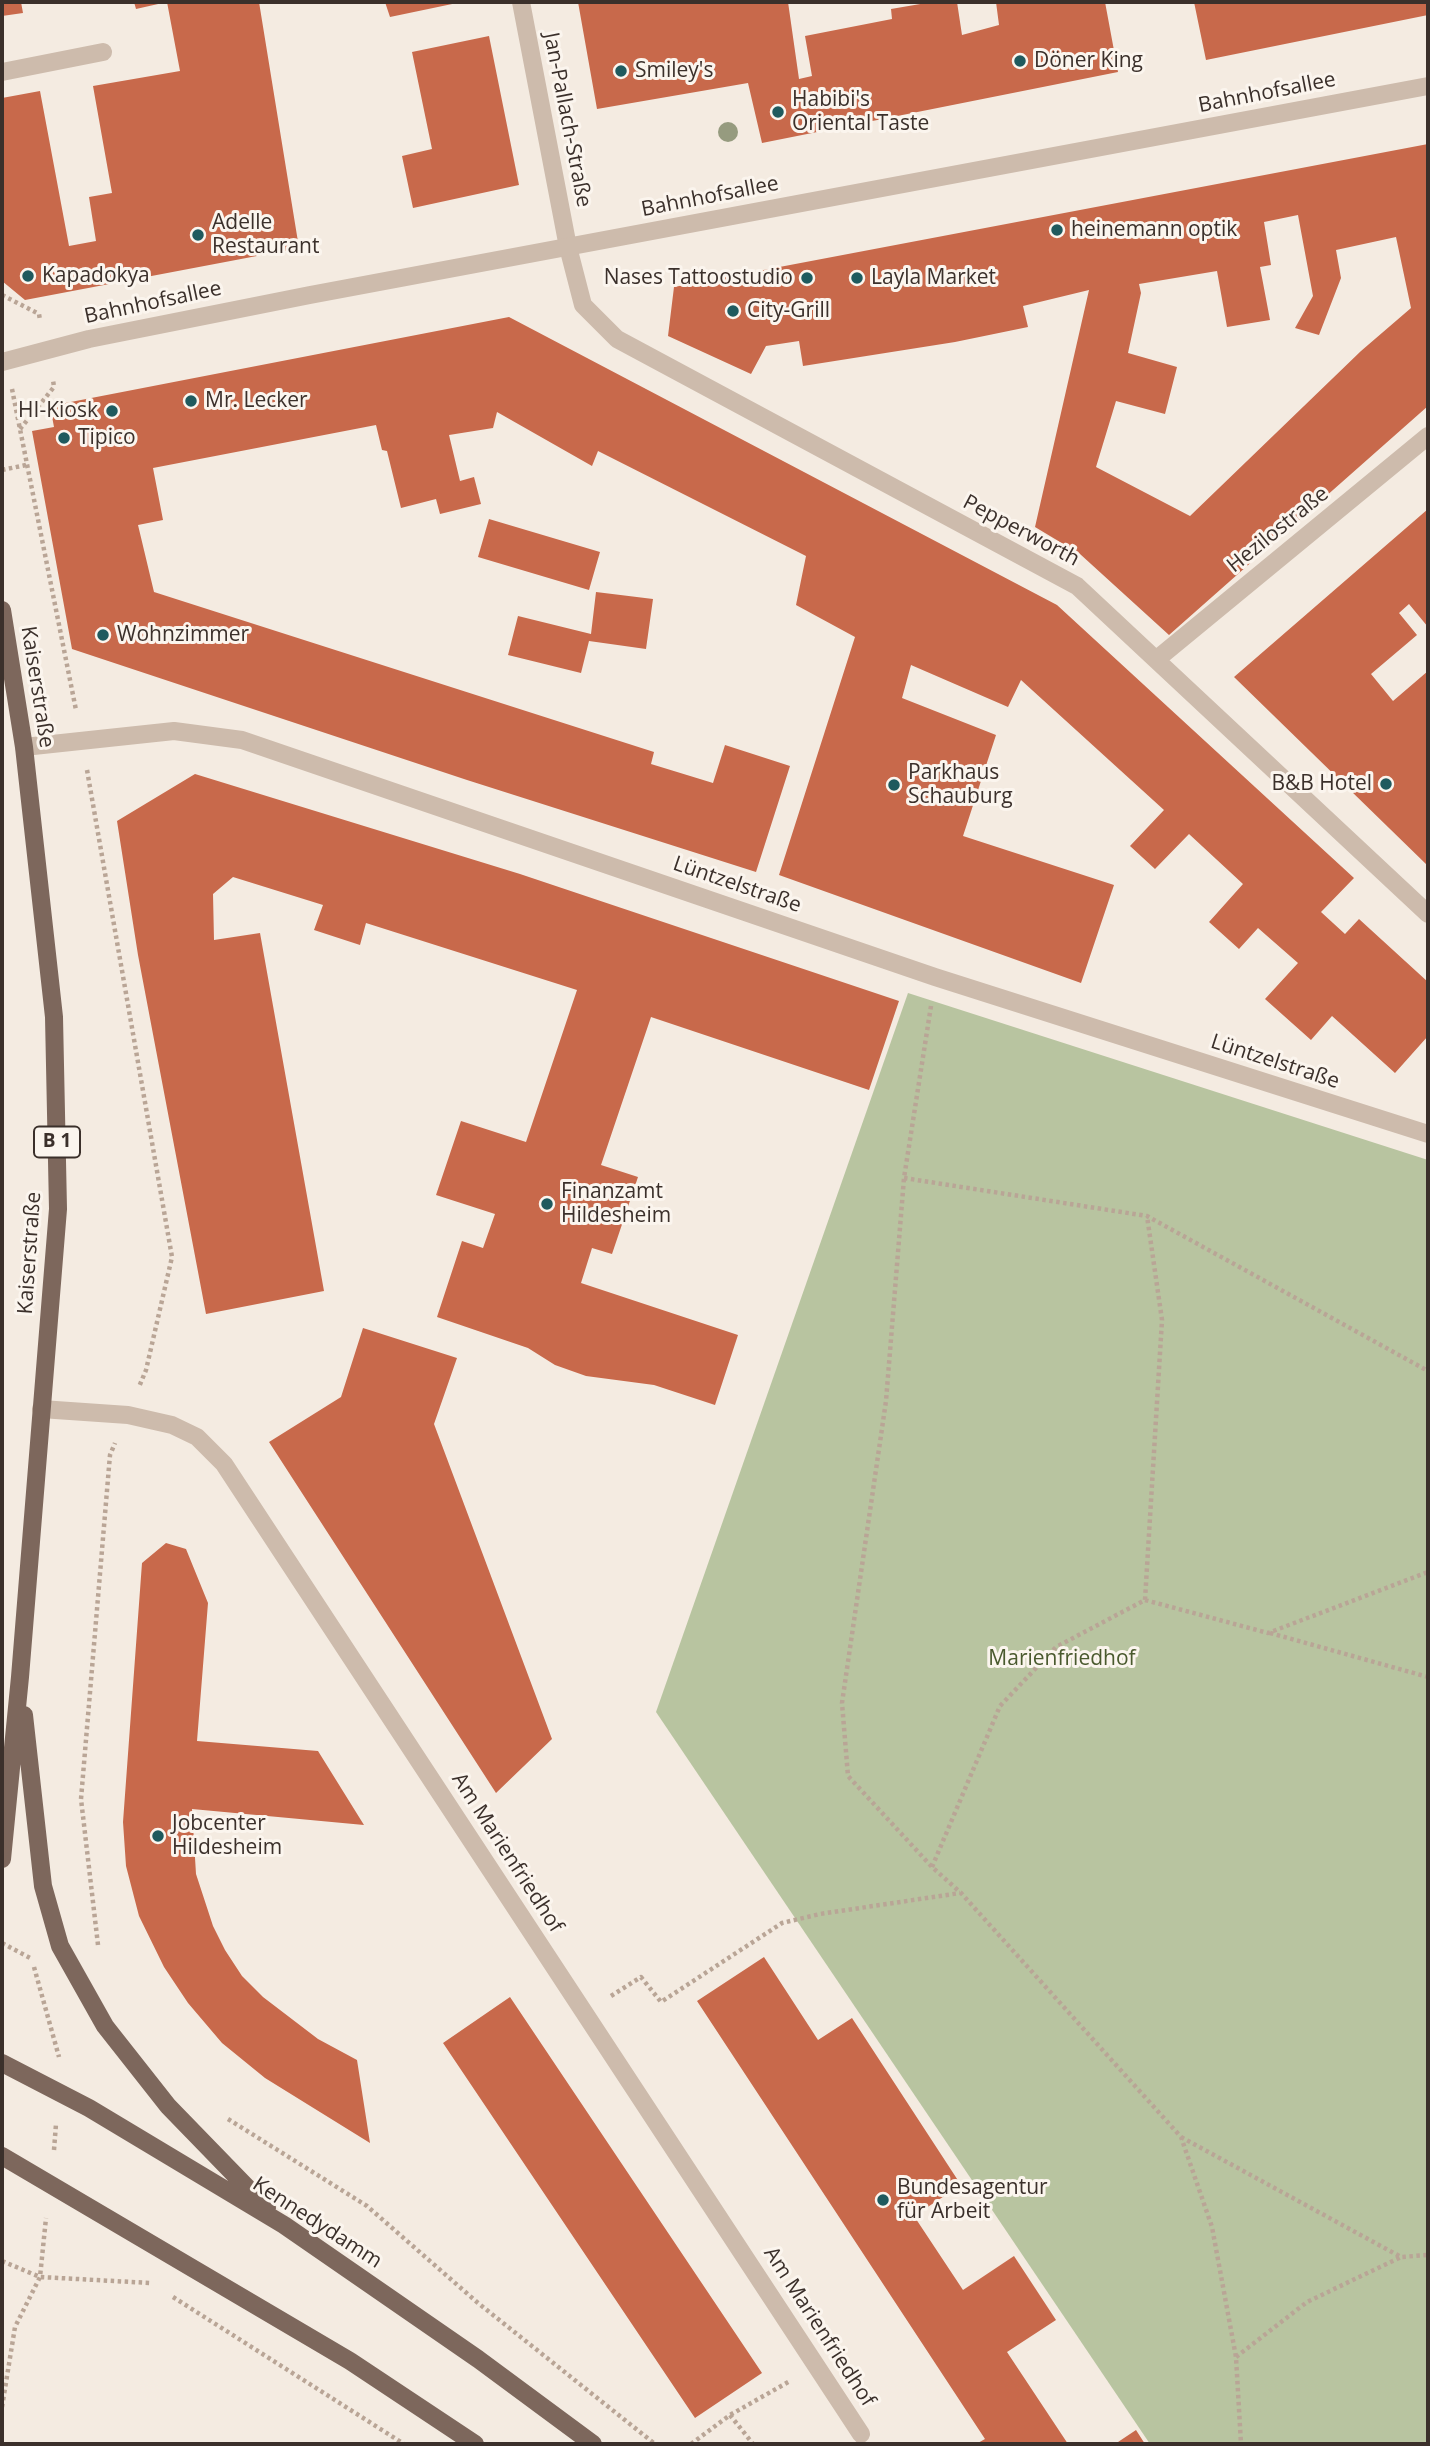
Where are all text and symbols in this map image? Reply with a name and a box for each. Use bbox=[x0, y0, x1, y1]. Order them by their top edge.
street label: Jan-Pallach-Straße bbox=[538, 31, 596, 209]
place label: Döner King bbox=[1034, 48, 1143, 74]
marker: Döner King bbox=[1012, 53, 1028, 69]
place label: Smiley's bbox=[635, 58, 713, 84]
marker: Smiley's bbox=[613, 63, 629, 79]
street label: Bahnhofsallee bbox=[1196, 67, 1338, 119]
place label: Habibi's Oriental Taste bbox=[792, 87, 929, 137]
marker: Habibi's Oriental Taste bbox=[770, 104, 786, 120]
street label: Bahnhofsallee bbox=[639, 171, 781, 223]
place label: Adelle Restaurant bbox=[212, 210, 319, 260]
place label: heinemann optik bbox=[1071, 217, 1237, 243]
marker: heinemann optik bbox=[1049, 222, 1065, 238]
marker: Adelle Restaurant bbox=[190, 227, 206, 243]
place label: Kapadokya bbox=[42, 263, 150, 289]
place label: Nases Tattoostudio bbox=[604, 265, 793, 291]
place label: Layla Market bbox=[871, 265, 996, 291]
marker: Kapadokya bbox=[20, 268, 36, 284]
marker: Nases Tattoostudio bbox=[799, 270, 815, 286]
marker: Layla Market bbox=[849, 270, 865, 286]
street label: Bahnhofsallee bbox=[82, 276, 224, 330]
place label: City-Grill bbox=[747, 298, 830, 324]
marker: City-Grill bbox=[725, 303, 741, 319]
place label: Mr. Lecker bbox=[205, 388, 308, 414]
marker: Mr. Lecker bbox=[183, 393, 199, 409]
place label: HI-Kiosk bbox=[18, 398, 98, 424]
marker: HI-Kiosk bbox=[104, 403, 120, 419]
place label: Tipico bbox=[78, 425, 136, 451]
marker: Tipico bbox=[56, 430, 72, 446]
street label: Hezilostraße bbox=[1222, 482, 1334, 578]
street label: Pepperworth bbox=[958, 490, 1084, 572]
place label: Wohnzimmer bbox=[117, 622, 249, 648]
street label: Kaiserstraße bbox=[15, 624, 59, 750]
marker: Wohnzimmer bbox=[95, 627, 111, 643]
place label: Parkhaus Schauburg bbox=[908, 760, 1013, 810]
place label: B&B Hotel bbox=[1271, 771, 1372, 797]
marker: B&B Hotel bbox=[1378, 776, 1394, 792]
marker: Parkhaus Schauburg bbox=[886, 777, 902, 793]
street label: Lüntzelstraße bbox=[670, 851, 804, 919]
street label: Lüntzelstraße bbox=[1208, 1029, 1342, 1095]
road number: B 1 bbox=[34, 1126, 80, 1158]
place label: Finanzamt Hildesheim bbox=[561, 1179, 671, 1229]
street label: Kaiserstraße bbox=[13, 1191, 47, 1315]
marker: Finanzamt Hildesheim bbox=[539, 1196, 555, 1212]
park label: Marienfriedhof bbox=[988, 1646, 1136, 1672]
street label: Am Marienfriedhof bbox=[446, 1768, 568, 1938]
place label: Jobcenter Hildesheim bbox=[172, 1811, 282, 1861]
marker: Jobcenter Hildesheim bbox=[150, 1828, 166, 1844]
street label: Kennedydamm bbox=[248, 2172, 386, 2274]
place label: Bundesagentur für Arbeit bbox=[897, 2175, 1048, 2225]
marker: Bundesagentur für Arbeit bbox=[875, 2192, 891, 2208]
street label: Am Marienfriedhof bbox=[758, 2242, 880, 2412]

